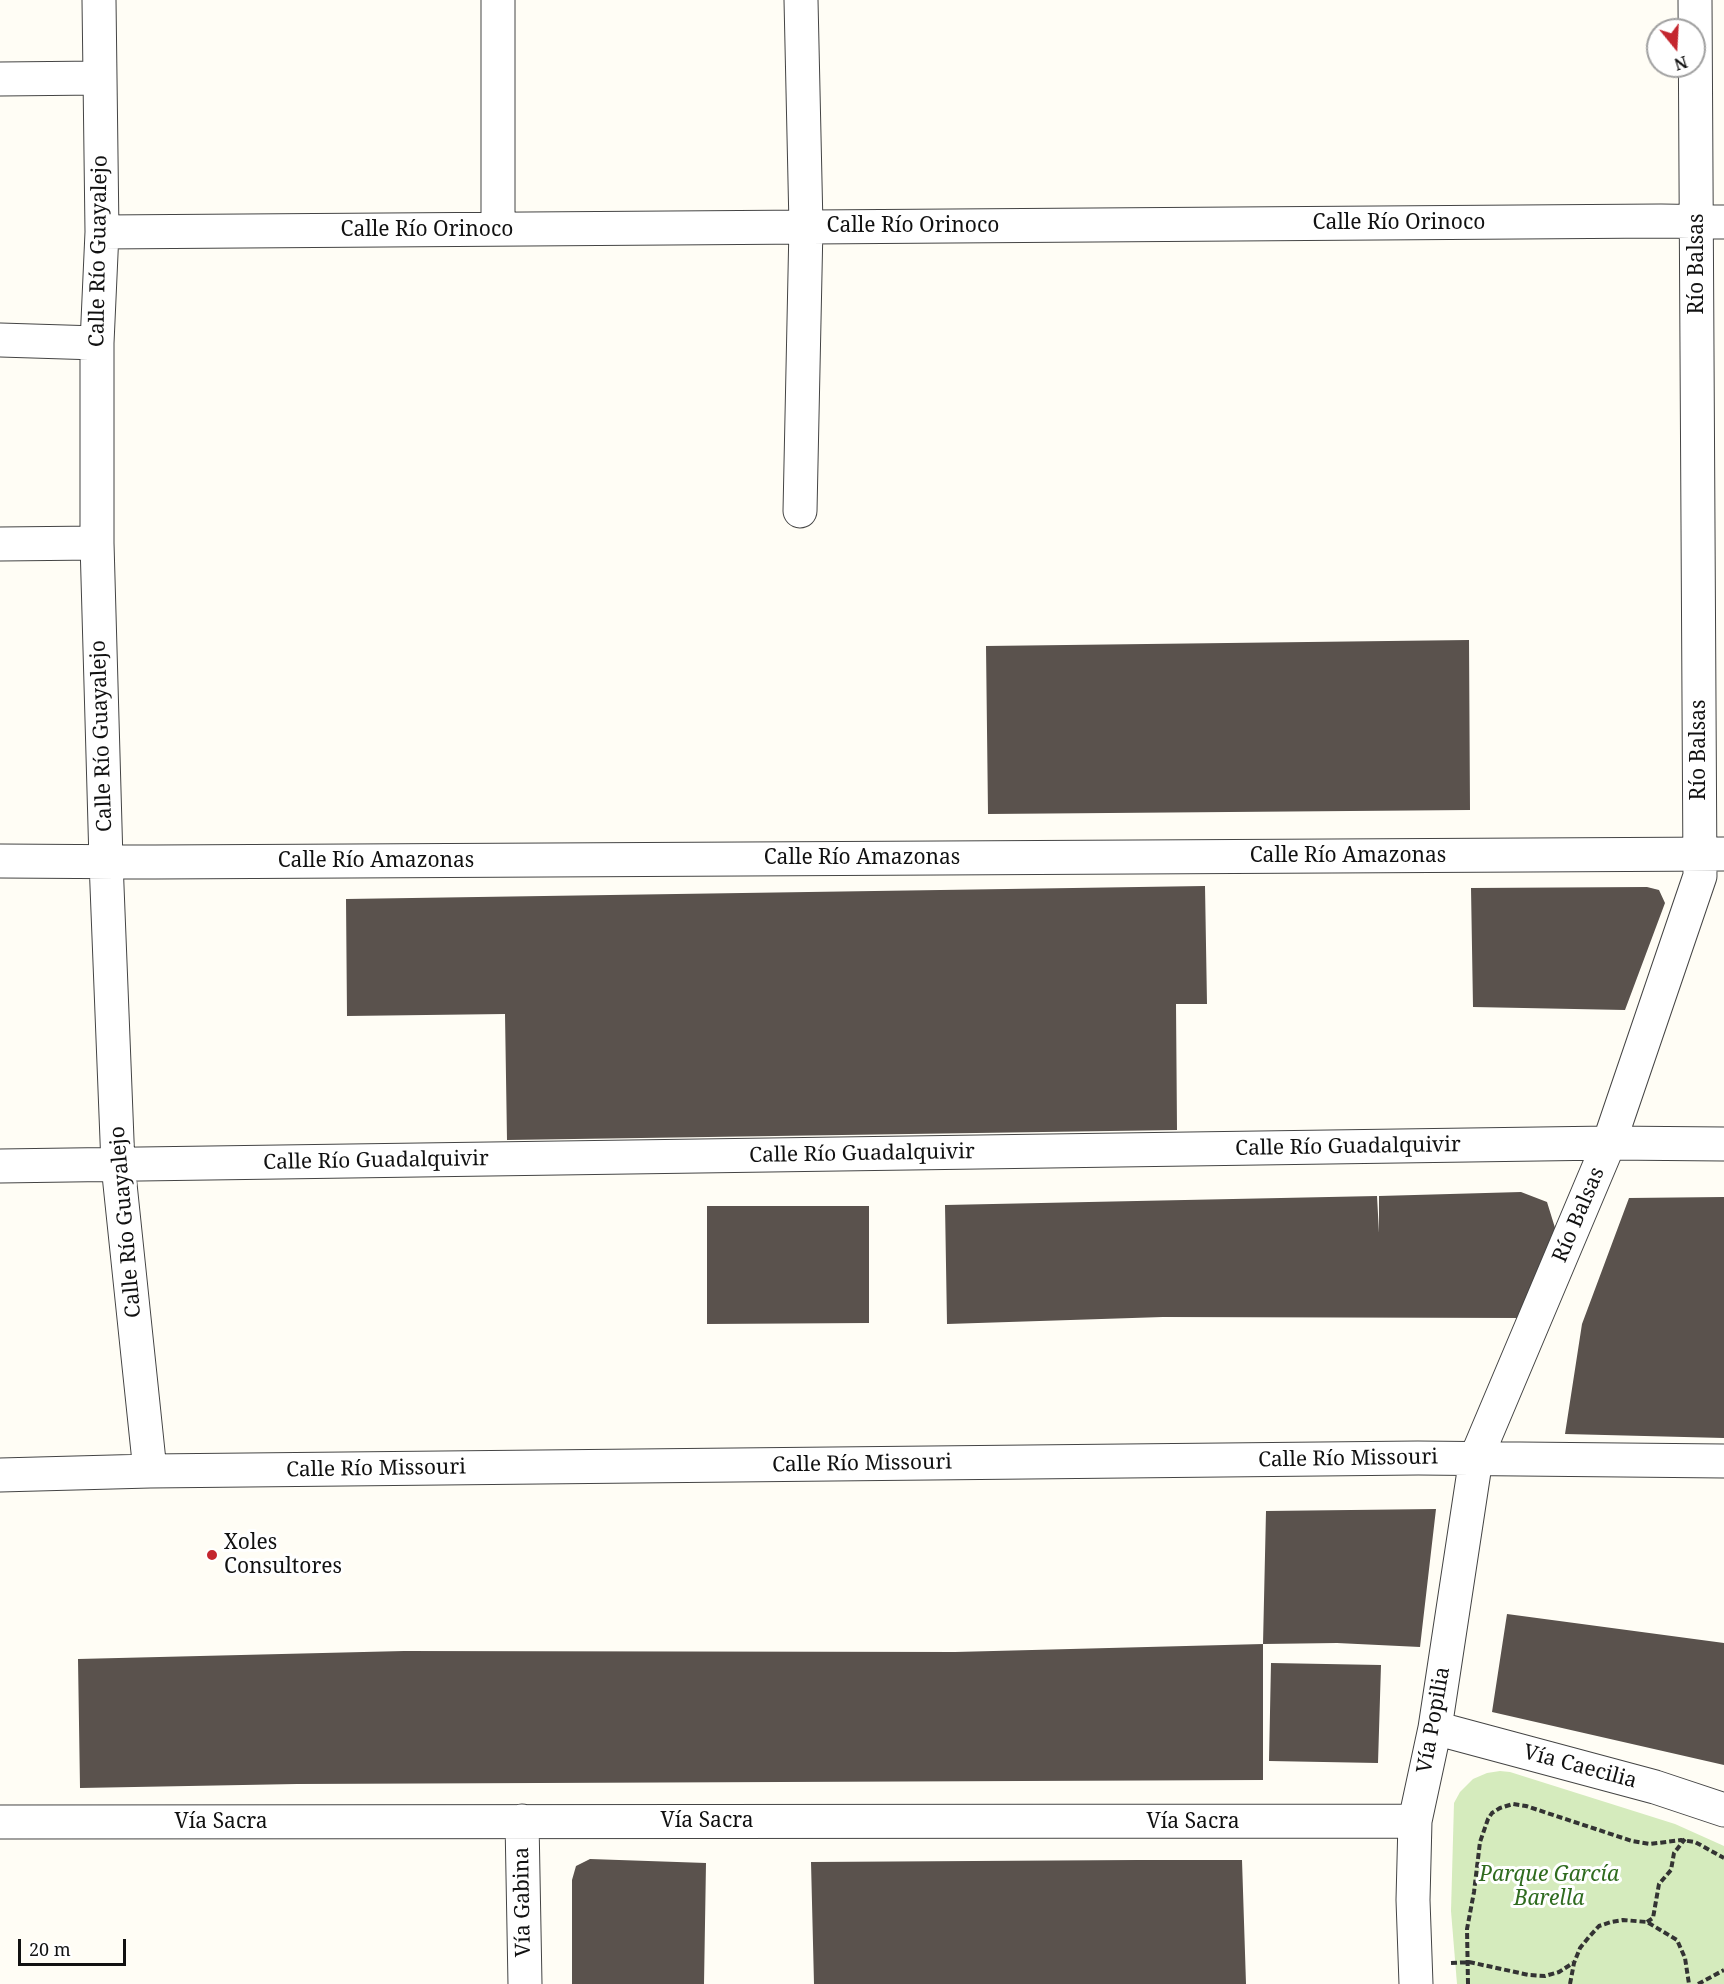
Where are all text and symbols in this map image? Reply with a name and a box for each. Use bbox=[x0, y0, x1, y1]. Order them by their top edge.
north arrow bbox=[1646, 18, 1706, 78]
text: N bbox=[1672, 51, 1690, 76]
street label: Calle Río Guayalejo bbox=[85, 155, 113, 347]
street label: Calle Río Orinoco bbox=[1313, 210, 1485, 236]
street label: Calle Río Orinoco bbox=[827, 213, 999, 239]
street label: Río Balsas bbox=[1684, 214, 1710, 314]
street label: Calle Río Orinoco bbox=[341, 217, 513, 243]
street label: Calle Río Guayalejo bbox=[86, 640, 118, 832]
street label: Río Balsas bbox=[1686, 700, 1712, 800]
street label: Calle Río Amazonas bbox=[1250, 843, 1446, 869]
street label: Calle Río Amazonas bbox=[764, 845, 960, 871]
street label: Calle Río Amazonas bbox=[278, 848, 474, 874]
street label: Calle Río Guayalejo bbox=[105, 1125, 147, 1319]
street label: Calle Río Guadalquivir bbox=[1235, 1132, 1461, 1162]
street label: Calle Río Guadalquivir bbox=[749, 1139, 975, 1169]
street label: Calle Río Guadalquivir bbox=[263, 1146, 489, 1176]
street label: Río Balsas bbox=[1548, 1164, 1610, 1266]
street label: Calle Río Missouri bbox=[1258, 1445, 1438, 1473]
street label: Calle Río Missouri bbox=[772, 1450, 952, 1478]
street label: Calle Río Missouri bbox=[286, 1455, 466, 1483]
place label: Xoles Consultores bbox=[224, 1530, 342, 1580]
marker: Xoles Consultores bbox=[205, 1548, 219, 1562]
street label: Vía Popilia bbox=[1412, 1665, 1456, 1775]
street label: Vía Caecilia bbox=[1521, 1740, 1639, 1794]
street label: Vía Sacra bbox=[660, 1808, 754, 1834]
street label: Vía Sacra bbox=[174, 1809, 268, 1835]
street label: Vía Sacra bbox=[1146, 1809, 1240, 1835]
street label: Vía Gabina bbox=[509, 1847, 537, 1957]
park label: Parque García Barella bbox=[1479, 1862, 1619, 1912]
scale bar bbox=[21, 1927, 129, 1965]
text: 20 m bbox=[29, 1937, 71, 1961]

